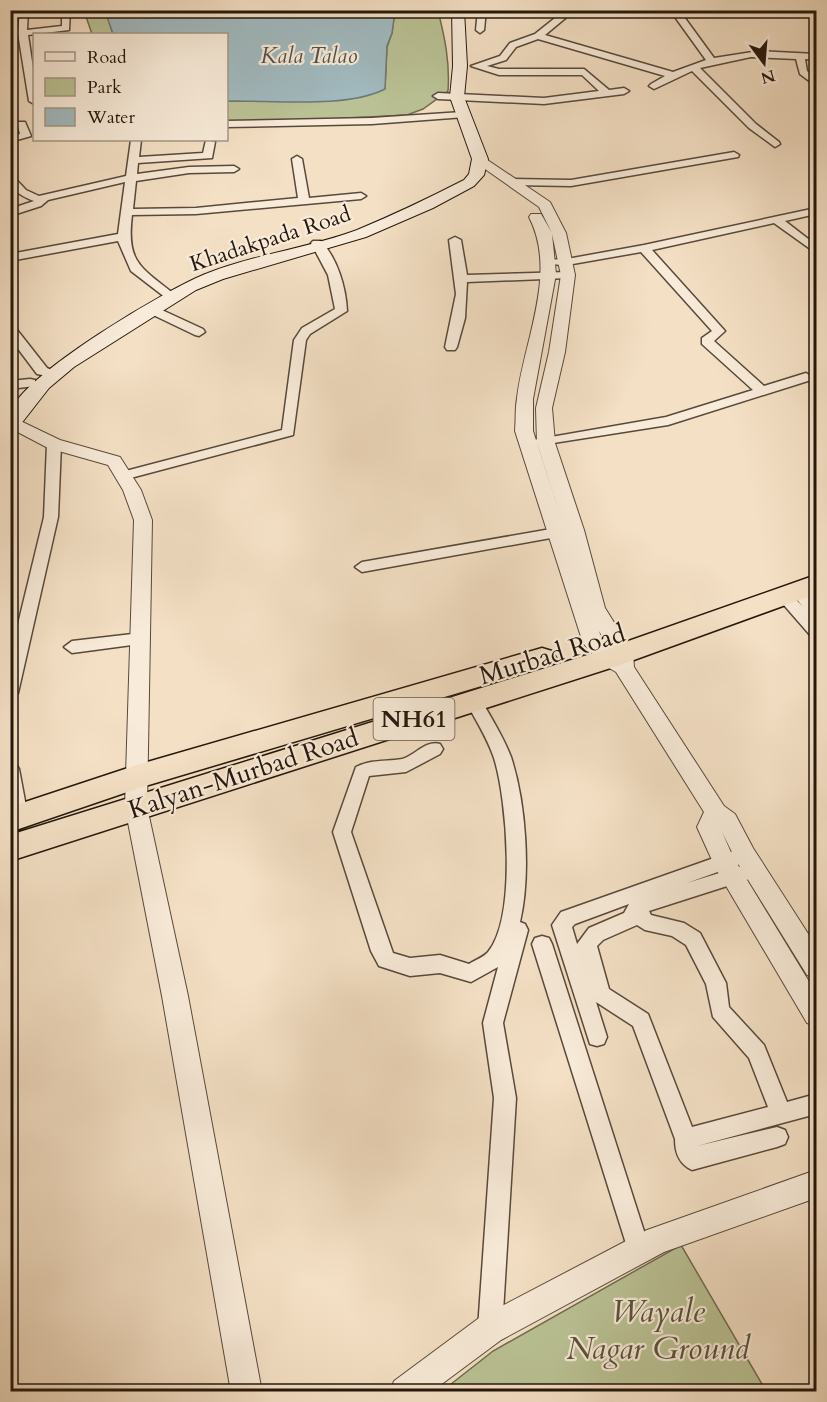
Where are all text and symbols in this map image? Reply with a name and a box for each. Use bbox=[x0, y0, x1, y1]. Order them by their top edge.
legend bbox=[33, 33, 228, 141]
north arrow bbox=[734, 33, 794, 93]
water label: Kala Talao bbox=[261, 41, 357, 71]
text: Road bbox=[87, 45, 127, 70]
text: N bbox=[758, 64, 778, 89]
text: Park bbox=[87, 75, 122, 100]
text: Water bbox=[86, 105, 136, 130]
street label: Khadakpada Road bbox=[186, 199, 355, 279]
street label: Murbad Road bbox=[475, 616, 630, 693]
road number: NH61 bbox=[374, 698, 454, 740]
street label: Kalyan-Murbad Road bbox=[124, 720, 363, 827]
park label: Wayale Nagar Ground bbox=[566, 1290, 751, 1371]

